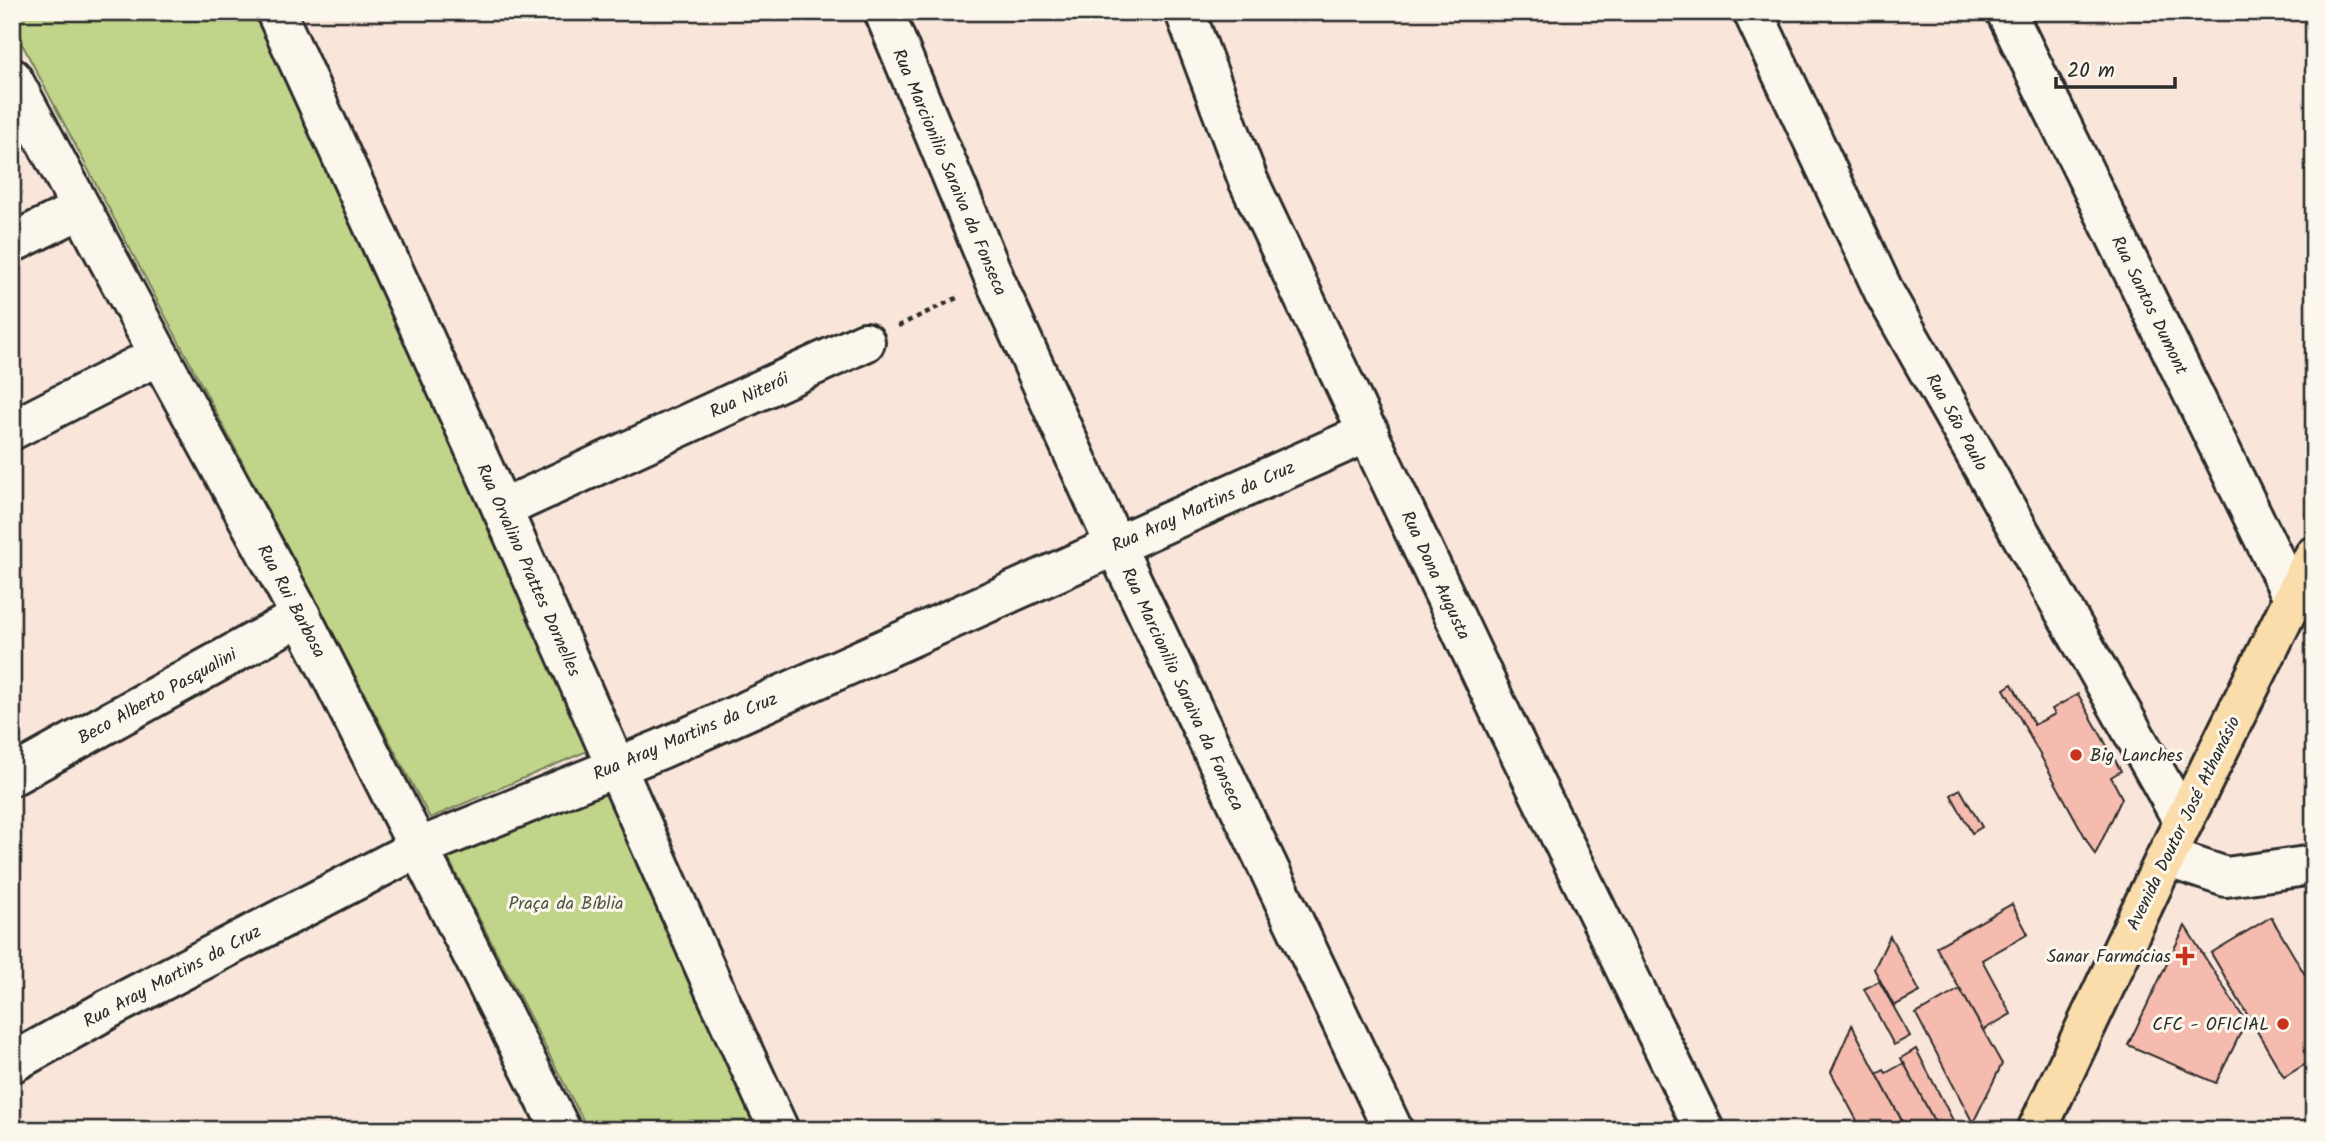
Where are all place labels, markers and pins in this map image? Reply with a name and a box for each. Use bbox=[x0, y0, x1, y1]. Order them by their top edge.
place label: Big Lanches bbox=[2090, 742, 2183, 771]
marker: Big Lanches bbox=[2068, 747, 2084, 763]
place label: Sanar Farmácias bbox=[2047, 943, 2171, 972]
marker: Sanar Farmácias bbox=[2177, 948, 2193, 964]
place label: CFC - OFICIAL bbox=[2152, 1011, 2269, 1040]
marker: CFC - OFICIAL bbox=[2275, 1016, 2291, 1032]

